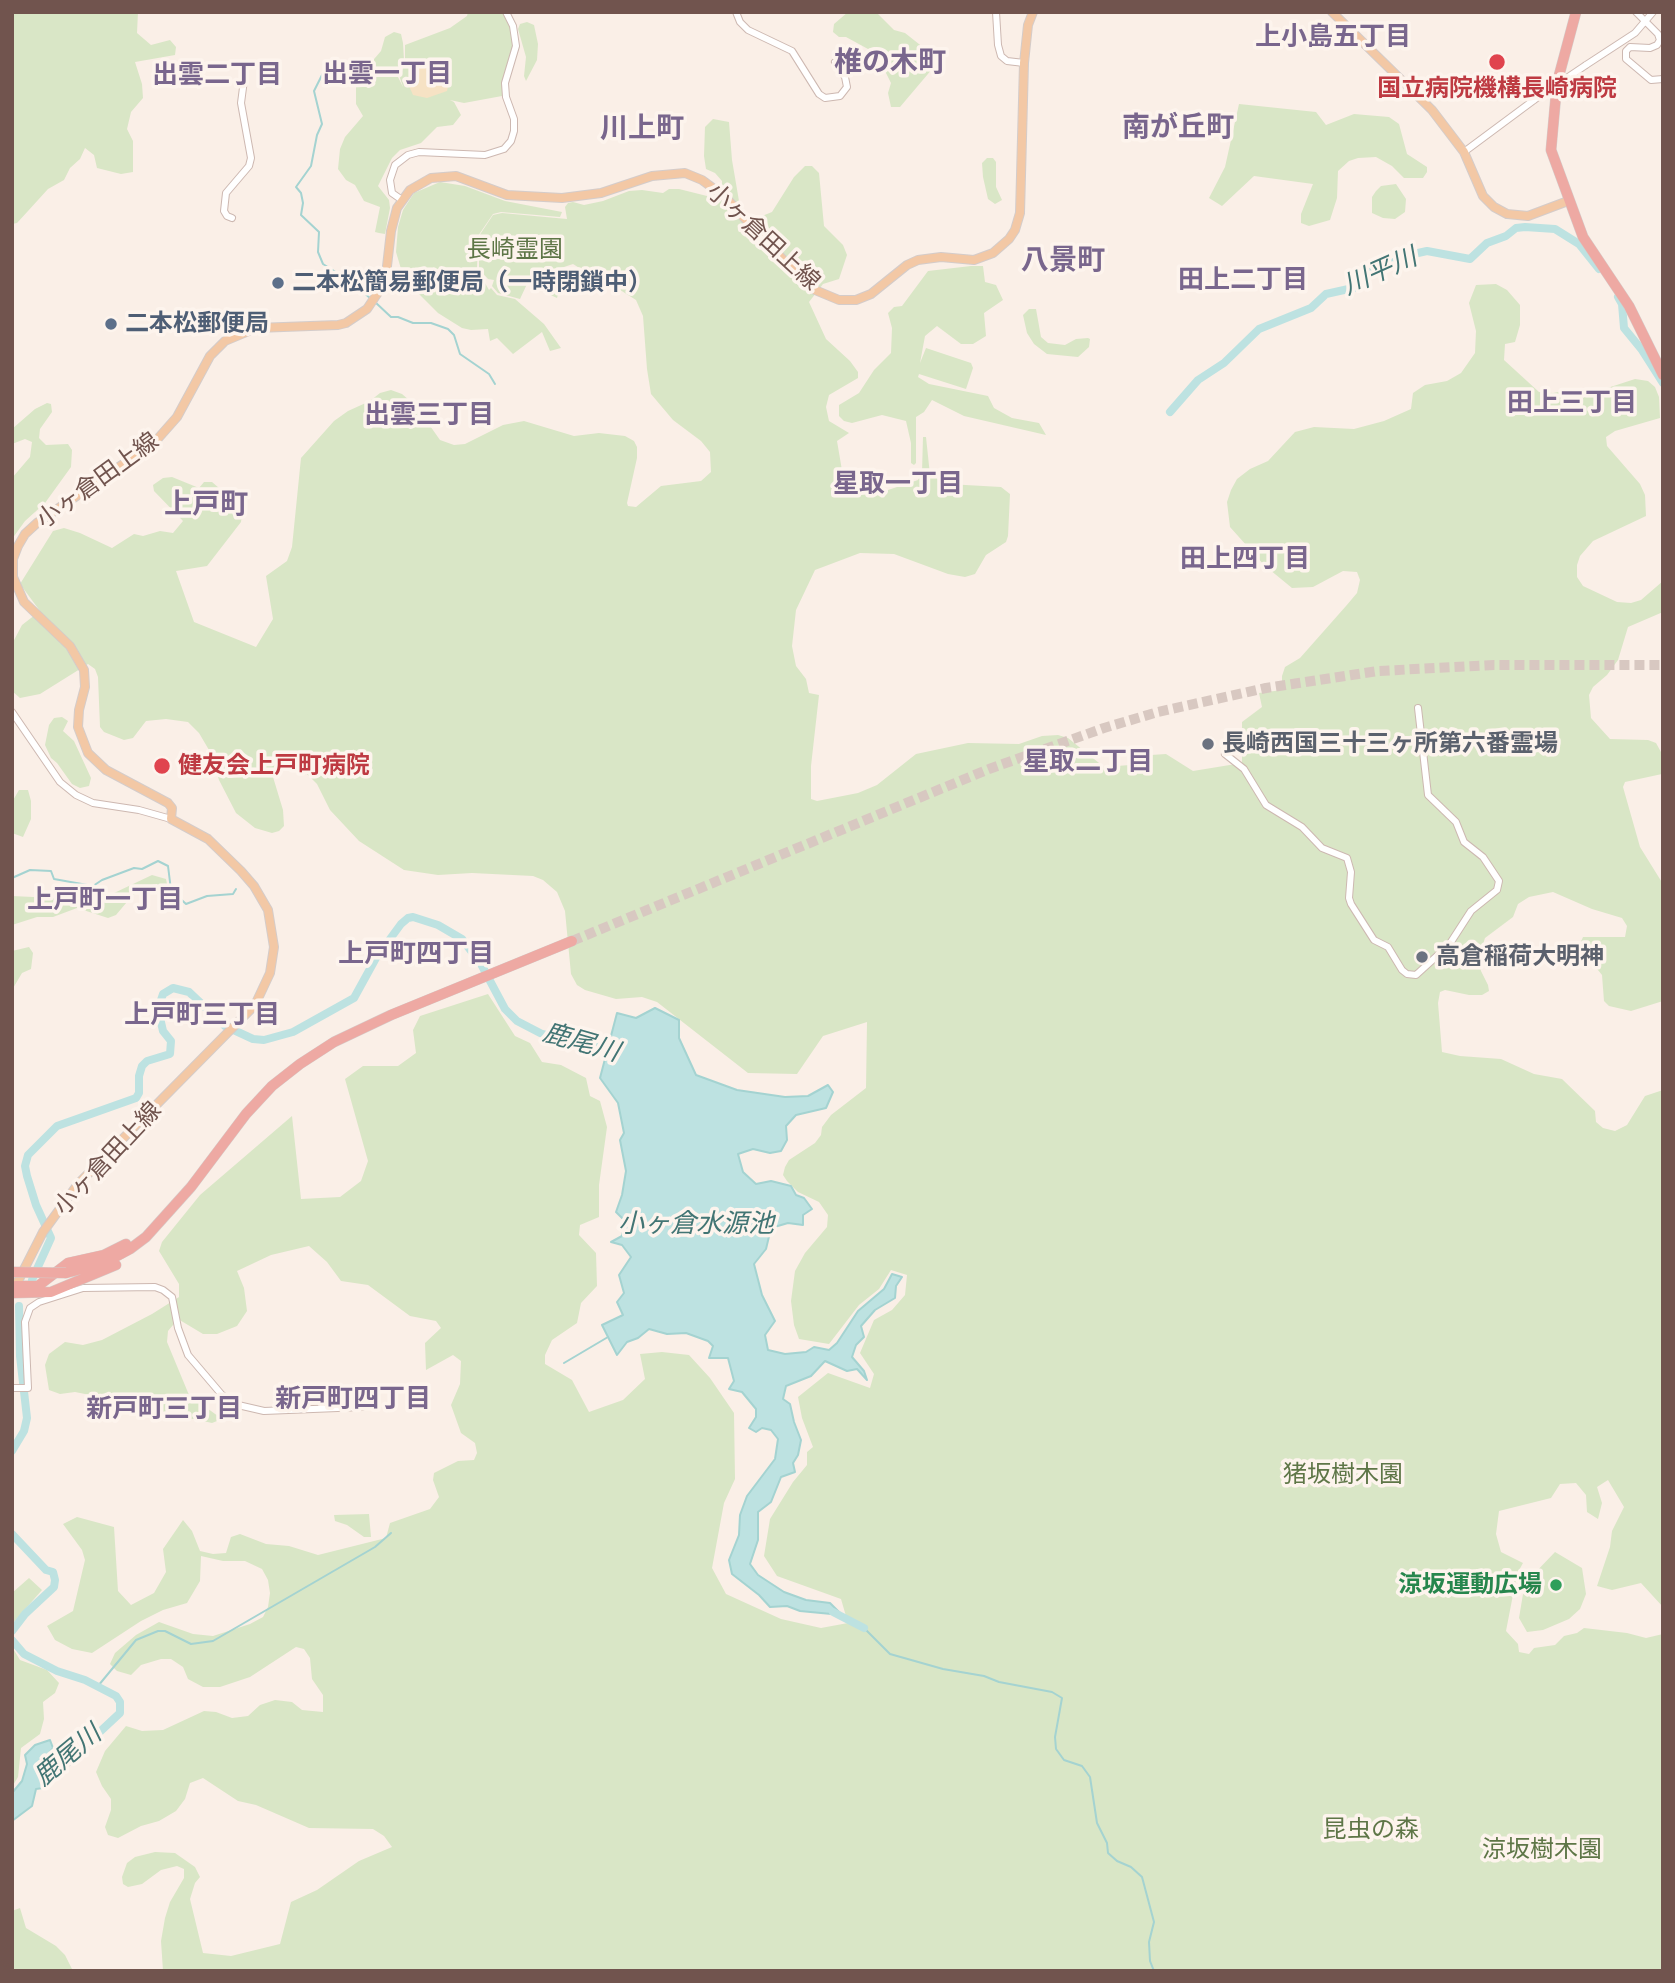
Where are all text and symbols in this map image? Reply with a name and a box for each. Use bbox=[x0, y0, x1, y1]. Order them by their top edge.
district label: 上小島五丁目 bbox=[1255, 22, 1411, 54]
district label: 椎の木町 bbox=[834, 46, 946, 80]
marker: 国立病院機構長崎病院 bbox=[1487, 52, 1507, 72]
district label: 出雲一丁目 bbox=[322, 59, 452, 91]
district label: 出雲二丁目 bbox=[152, 60, 282, 92]
place label: 国立病院機構長崎病院 bbox=[1377, 75, 1617, 103]
district label: 南が丘町 bbox=[1122, 111, 1234, 145]
district label: 川上町 bbox=[600, 112, 684, 146]
street label: 小ヶ倉田上線 bbox=[701, 177, 825, 297]
park label: 長崎霊園 bbox=[467, 236, 563, 264]
water label: 川平川 bbox=[1338, 242, 1422, 302]
district label: 八景町 bbox=[1021, 244, 1105, 278]
district label: 田上二丁目 bbox=[1178, 265, 1308, 297]
place label: 二本松簡易郵便局（一時閉鎖中） bbox=[292, 269, 652, 297]
marker: 二本松簡易郵便局（一時閉鎖中） bbox=[270, 275, 286, 291]
place label: 二本松郵便局 bbox=[125, 310, 269, 338]
marker: 二本松郵便局 bbox=[103, 316, 119, 332]
district label: 田上三丁目 bbox=[1507, 388, 1637, 420]
district label: 出雲三丁目 bbox=[364, 400, 494, 432]
street label: 小ヶ倉田上線 bbox=[31, 427, 165, 535]
district label: 星取一丁目 bbox=[833, 469, 963, 501]
district label: 上戸町 bbox=[164, 488, 248, 522]
district label: 田上四丁目 bbox=[1180, 544, 1310, 576]
place label: 長崎西国三十三ヶ所第六番霊場 bbox=[1222, 730, 1558, 758]
marker: 長崎西国三十三ヶ所第六番霊場 bbox=[1200, 736, 1216, 752]
district label: 星取二丁目 bbox=[1023, 747, 1153, 779]
place label: 健友会上戸町病院 bbox=[178, 752, 370, 780]
marker: 健友会上戸町病院 bbox=[152, 756, 172, 776]
district label: 上戸町一丁目 bbox=[27, 885, 183, 917]
district label: 上戸町四丁目 bbox=[338, 939, 494, 971]
place label: 高倉稲荷大明神 bbox=[1436, 943, 1604, 971]
marker: 高倉稲荷大明神 bbox=[1414, 949, 1430, 965]
district label: 上戸町三丁目 bbox=[124, 1000, 280, 1032]
water label: 鹿尾川 bbox=[539, 1017, 623, 1069]
street label: 小ヶ倉田上線 bbox=[48, 1097, 168, 1221]
water label: 小ヶ倉水源池 bbox=[618, 1209, 774, 1241]
district label: 新戸町四丁目 bbox=[275, 1384, 431, 1416]
district label: 新戸町三丁目 bbox=[86, 1394, 242, 1426]
park label: 猪坂樹木園 bbox=[1283, 1461, 1403, 1489]
place label: 涼坂運動広場 bbox=[1398, 1571, 1542, 1599]
marker: 涼坂運動広場 bbox=[1548, 1577, 1564, 1593]
water label: 鹿尾川 bbox=[28, 1719, 108, 1793]
park label: 昆虫の森 bbox=[1323, 1816, 1419, 1844]
park label: 涼坂樹木園 bbox=[1482, 1836, 1602, 1864]

